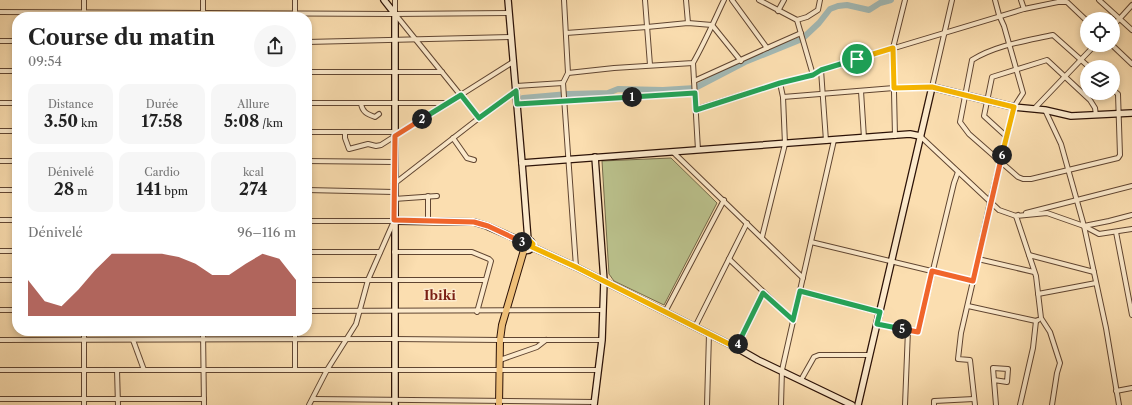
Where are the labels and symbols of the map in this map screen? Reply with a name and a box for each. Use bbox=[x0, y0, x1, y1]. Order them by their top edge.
pin bbox=[840, 42, 874, 76]
pin: 1 bbox=[622, 87, 642, 107]
pin: 2 bbox=[412, 109, 432, 129]
pin: 6 bbox=[992, 145, 1012, 165]
pin: 3 bbox=[512, 232, 532, 252]
district label: Ibiki bbox=[424, 287, 456, 303]
pin: 5 bbox=[892, 319, 912, 339]
pin: 4 bbox=[728, 334, 748, 354]

